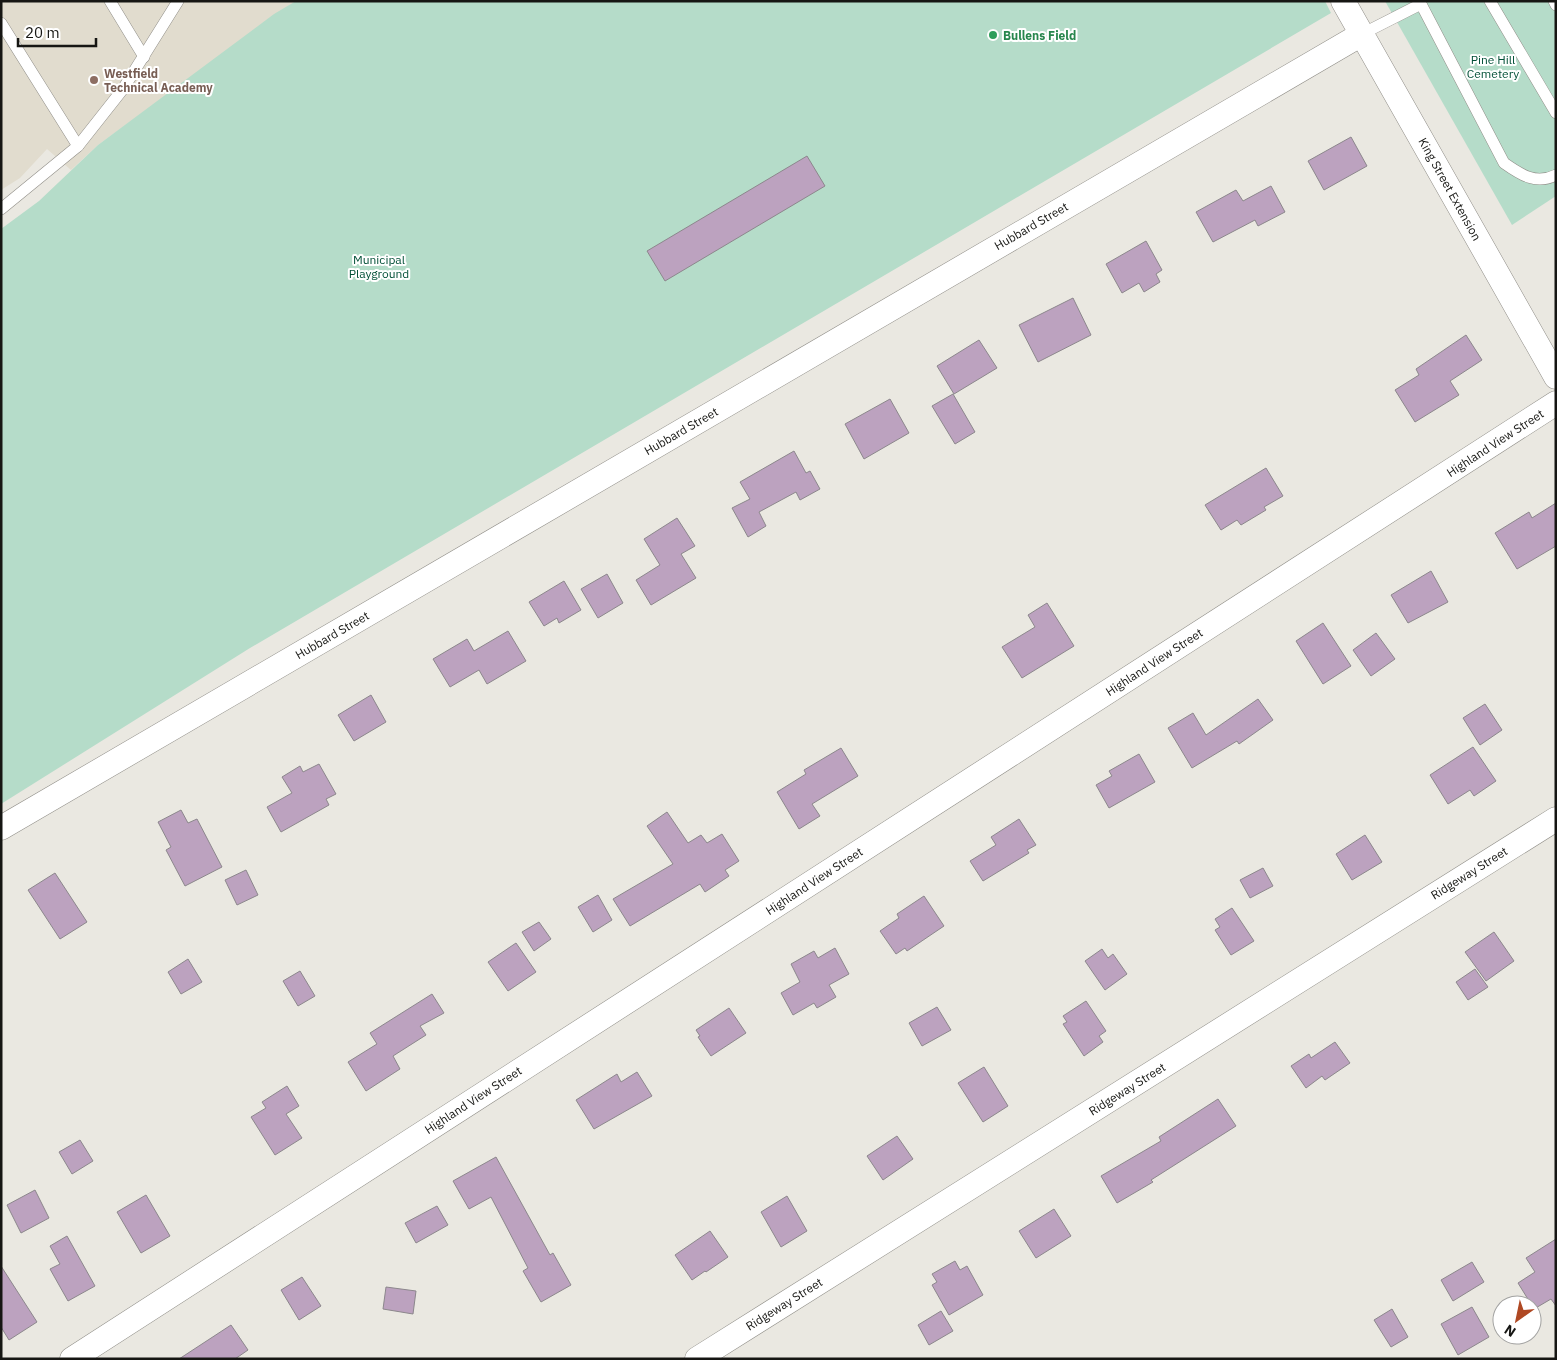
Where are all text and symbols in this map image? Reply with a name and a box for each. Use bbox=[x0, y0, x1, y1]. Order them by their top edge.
scale bar bbox=[18, 15, 95, 47]
text: 20 m bbox=[25, 23, 60, 42]
place label: Bullens Field bbox=[1003, 28, 1076, 43]
marker: Bullens Field bbox=[987, 29, 999, 41]
park label: Pine Hill Cemetery bbox=[1467, 52, 1519, 81]
place label: Westfield Technical Academy bbox=[104, 66, 213, 95]
marker: Westfield Technical Academy bbox=[88, 74, 100, 86]
street label: King Street Extension bbox=[1415, 135, 1485, 243]
street label: Hubbard Street bbox=[991, 199, 1071, 253]
park label: Municipal Playground bbox=[349, 252, 409, 281]
street label: Hubbard Street bbox=[641, 404, 721, 458]
street label: Highland View Street bbox=[1444, 406, 1546, 480]
street label: Hubbard Street bbox=[292, 608, 372, 662]
street label: Highland View Street bbox=[1103, 625, 1205, 699]
street label: Ridgeway Street bbox=[1428, 843, 1510, 903]
street label: Highland View Street bbox=[763, 844, 865, 918]
street label: Ridgeway Street bbox=[1086, 1059, 1168, 1119]
street label: Highland View Street bbox=[422, 1063, 524, 1137]
street label: Ridgeway Street bbox=[743, 1274, 825, 1334]
north arrow bbox=[1492, 1295, 1542, 1345]
text: N bbox=[1501, 1321, 1519, 1341]

